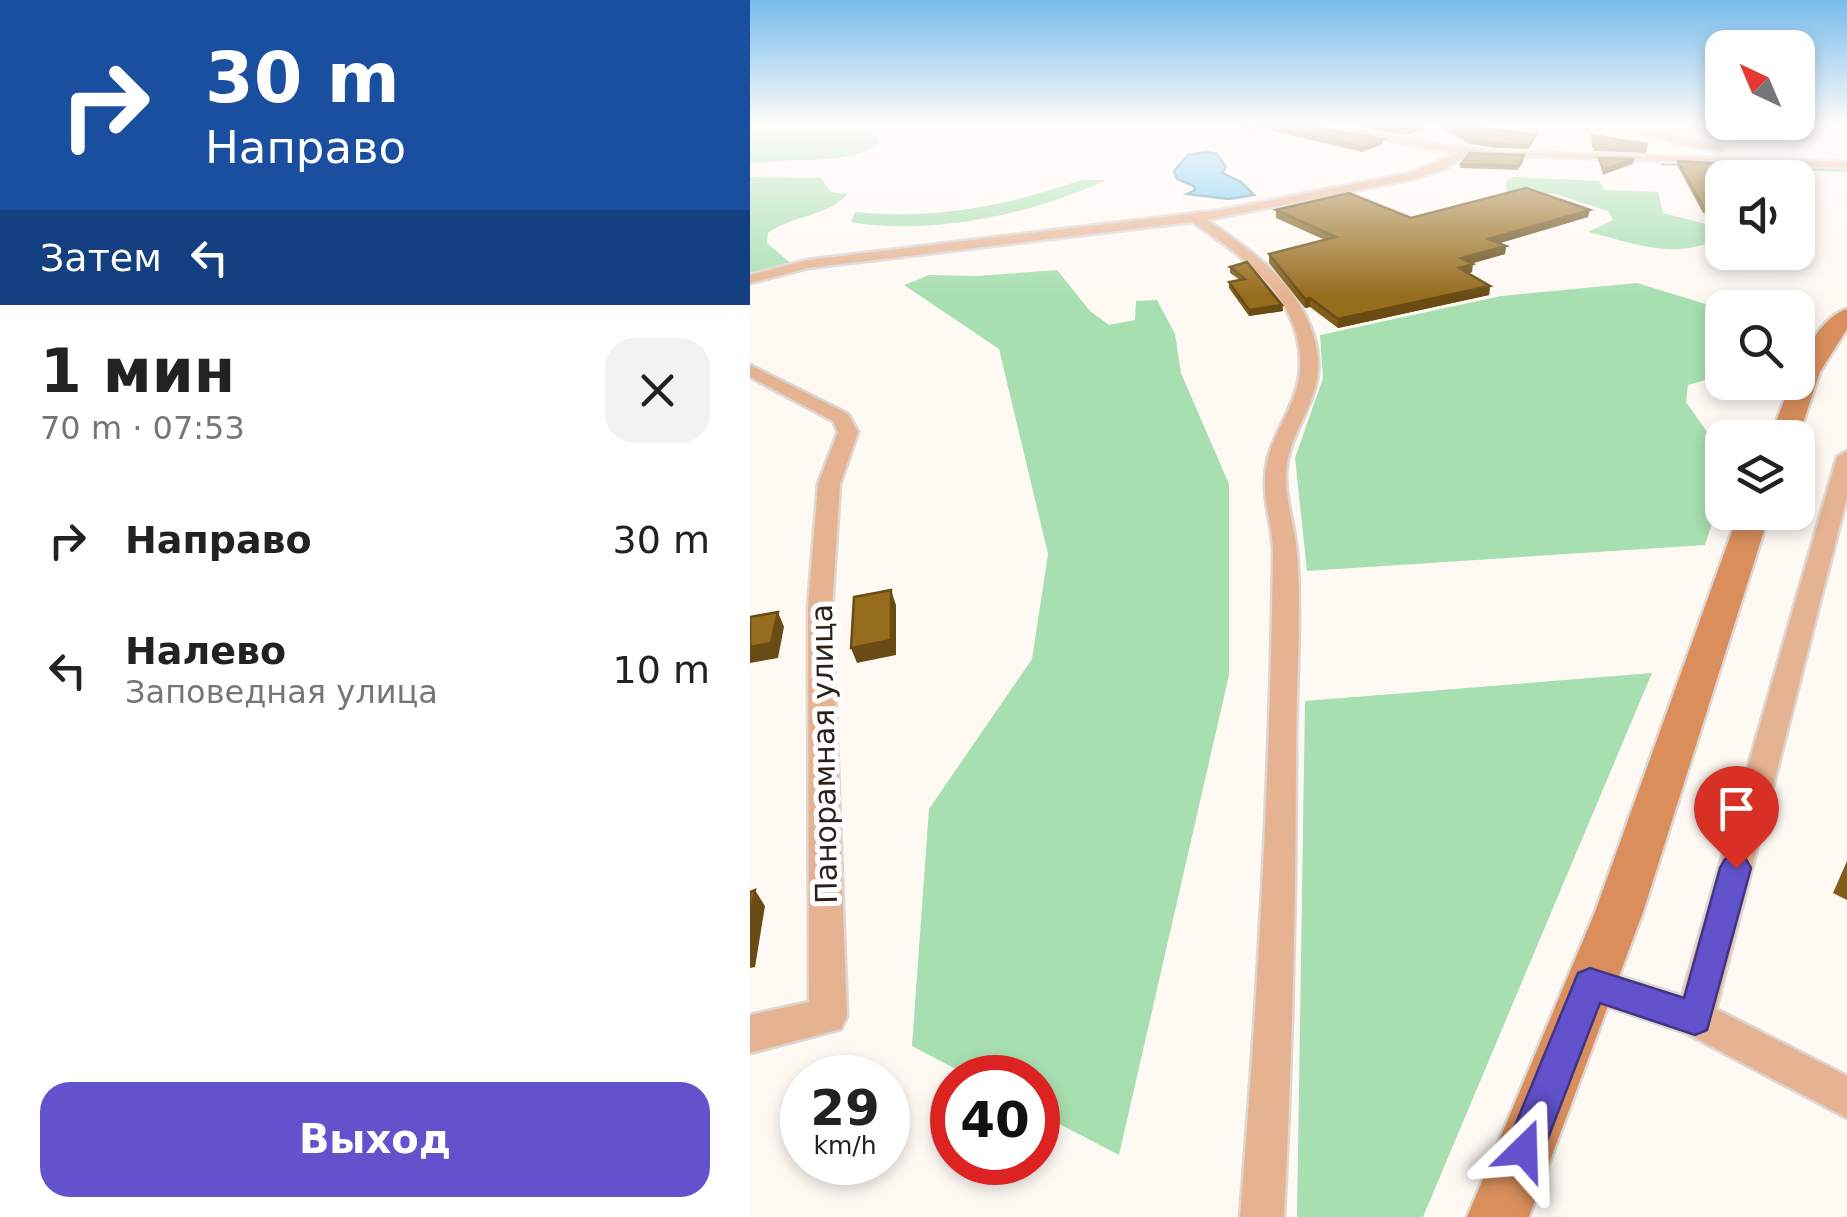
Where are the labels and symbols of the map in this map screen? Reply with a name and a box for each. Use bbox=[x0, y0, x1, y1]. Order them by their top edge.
north arrow bbox=[1705, 30, 1815, 140]
street label: Панорамная улица bbox=[804, 604, 844, 904]
pin bbox=[1694, 766, 1779, 869]
speed limit sign: 40 bbox=[930, 1055, 1060, 1185]
position arrow bbox=[1472, 1098, 1576, 1202]

